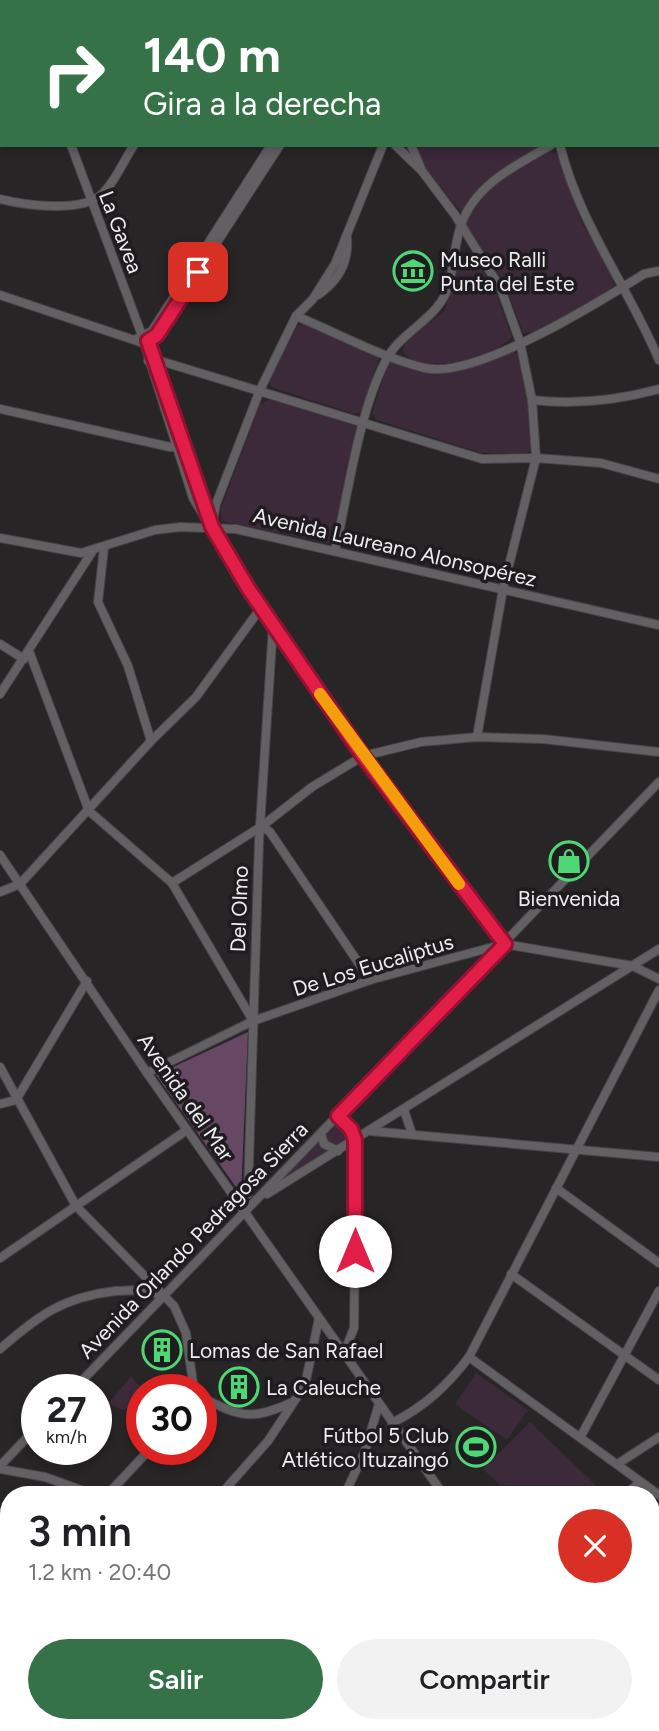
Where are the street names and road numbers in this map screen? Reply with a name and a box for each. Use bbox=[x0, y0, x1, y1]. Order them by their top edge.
street label: La Gavea bbox=[94, 187, 148, 277]
street label: Avenida Laureano Alonsopérez bbox=[251, 502, 539, 592]
street label: Del Olmo bbox=[225, 865, 253, 953]
street label: De Los Eucaliptus bbox=[290, 929, 456, 1001]
street label: Avenida del Mar bbox=[133, 1028, 239, 1166]
street label: Avenida Orlando Pedragosa Sierra bbox=[73, 1117, 313, 1363]

